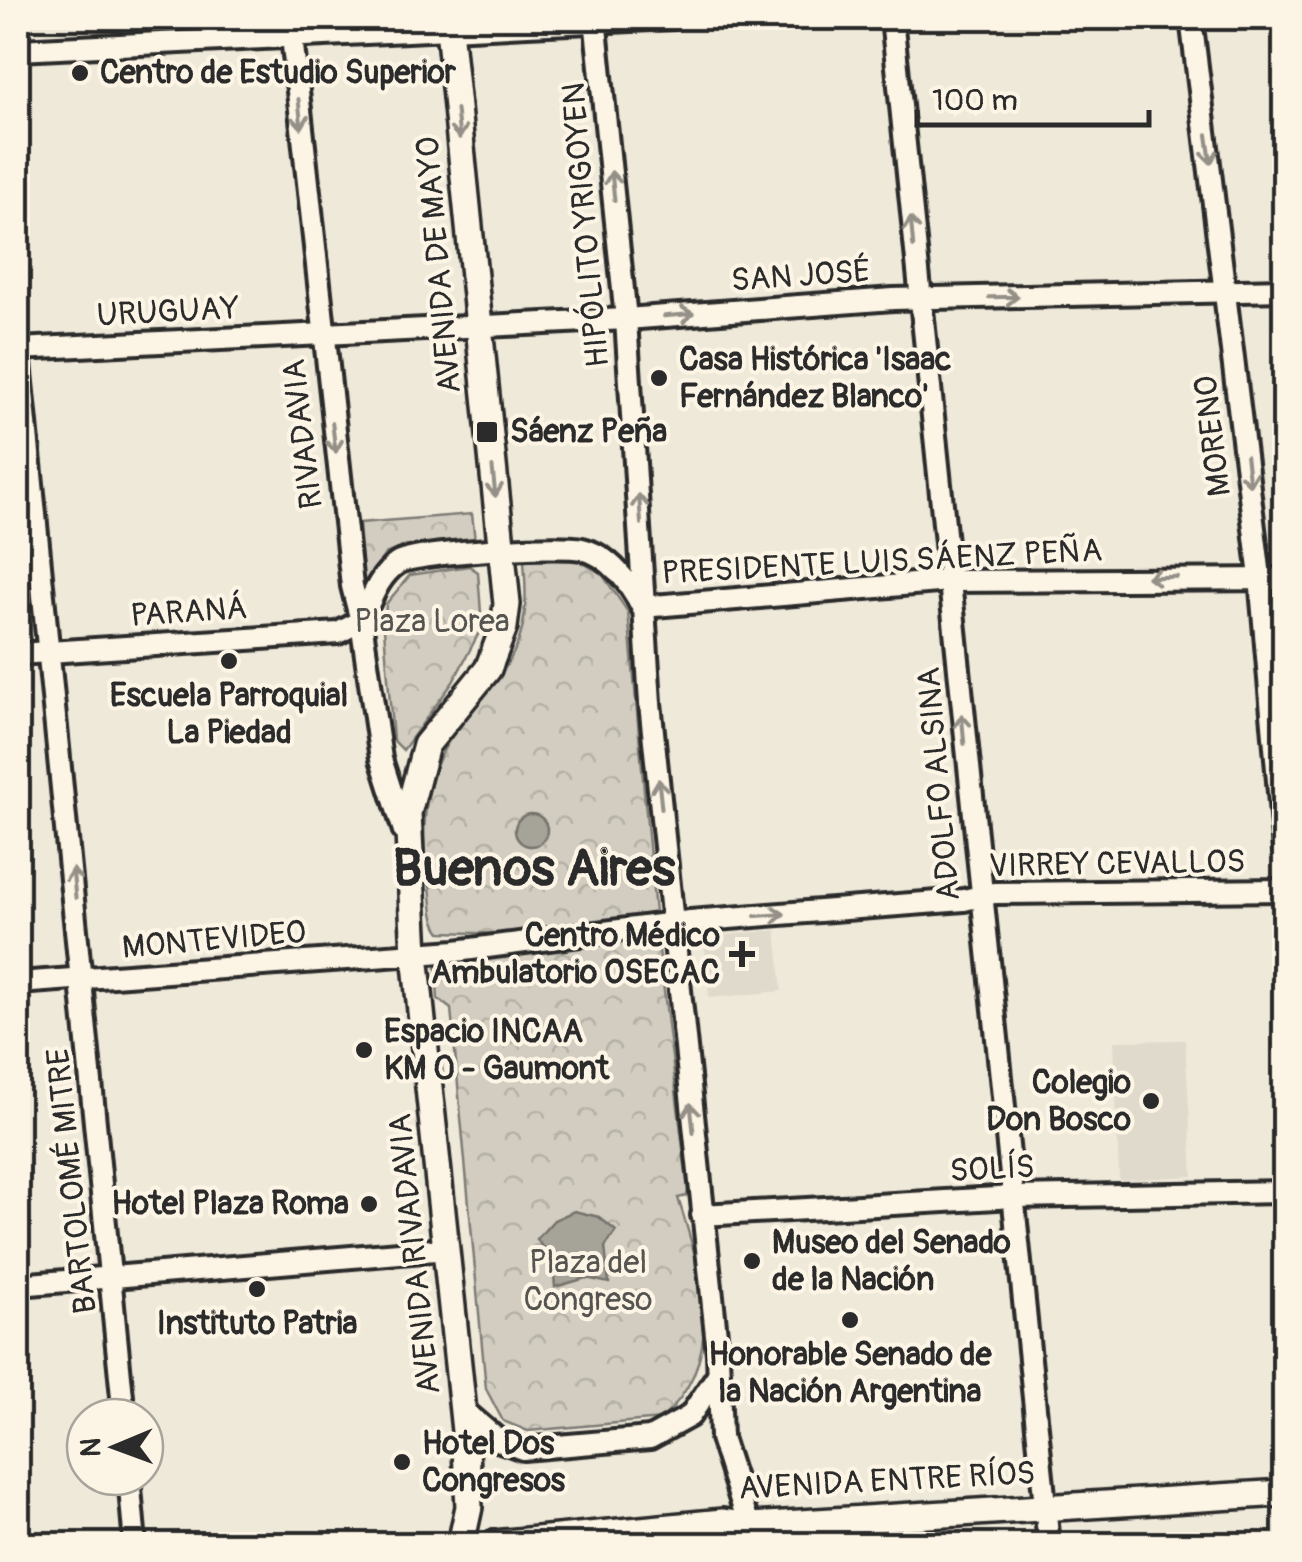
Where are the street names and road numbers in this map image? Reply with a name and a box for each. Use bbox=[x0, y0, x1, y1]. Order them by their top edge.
street label: HIPÓLITO YRIGOYEN bbox=[552, 81, 618, 369]
street label: AVENIDA DE MAYO bbox=[408, 135, 470, 395]
street label: SAN JOSÉ bbox=[730, 251, 872, 301]
street label: URUGUAY bbox=[96, 288, 240, 336]
street label: RIVADAVIA bbox=[274, 357, 332, 511]
street label: MORENO bbox=[1186, 373, 1240, 499]
street label: PRESIDENTE LUIS SÁENZ PEÑA bbox=[661, 529, 1103, 594]
street label: PARANÁ bbox=[129, 588, 249, 636]
street label: ADOLFO ALSINA bbox=[909, 665, 969, 903]
street label: VIRREY CEVALLOS bbox=[988, 842, 1246, 886]
street label: MONTEVIDEO bbox=[120, 912, 308, 968]
street label: BARTOLOMÉ MITRE bbox=[38, 1046, 106, 1316]
street label: AVENIDA RIVADAVIA bbox=[380, 1112, 450, 1396]
street label: SOLÍS bbox=[949, 1146, 1035, 1191]
street label: AVENIDA ENTRE RÍOS bbox=[738, 1452, 1036, 1509]

